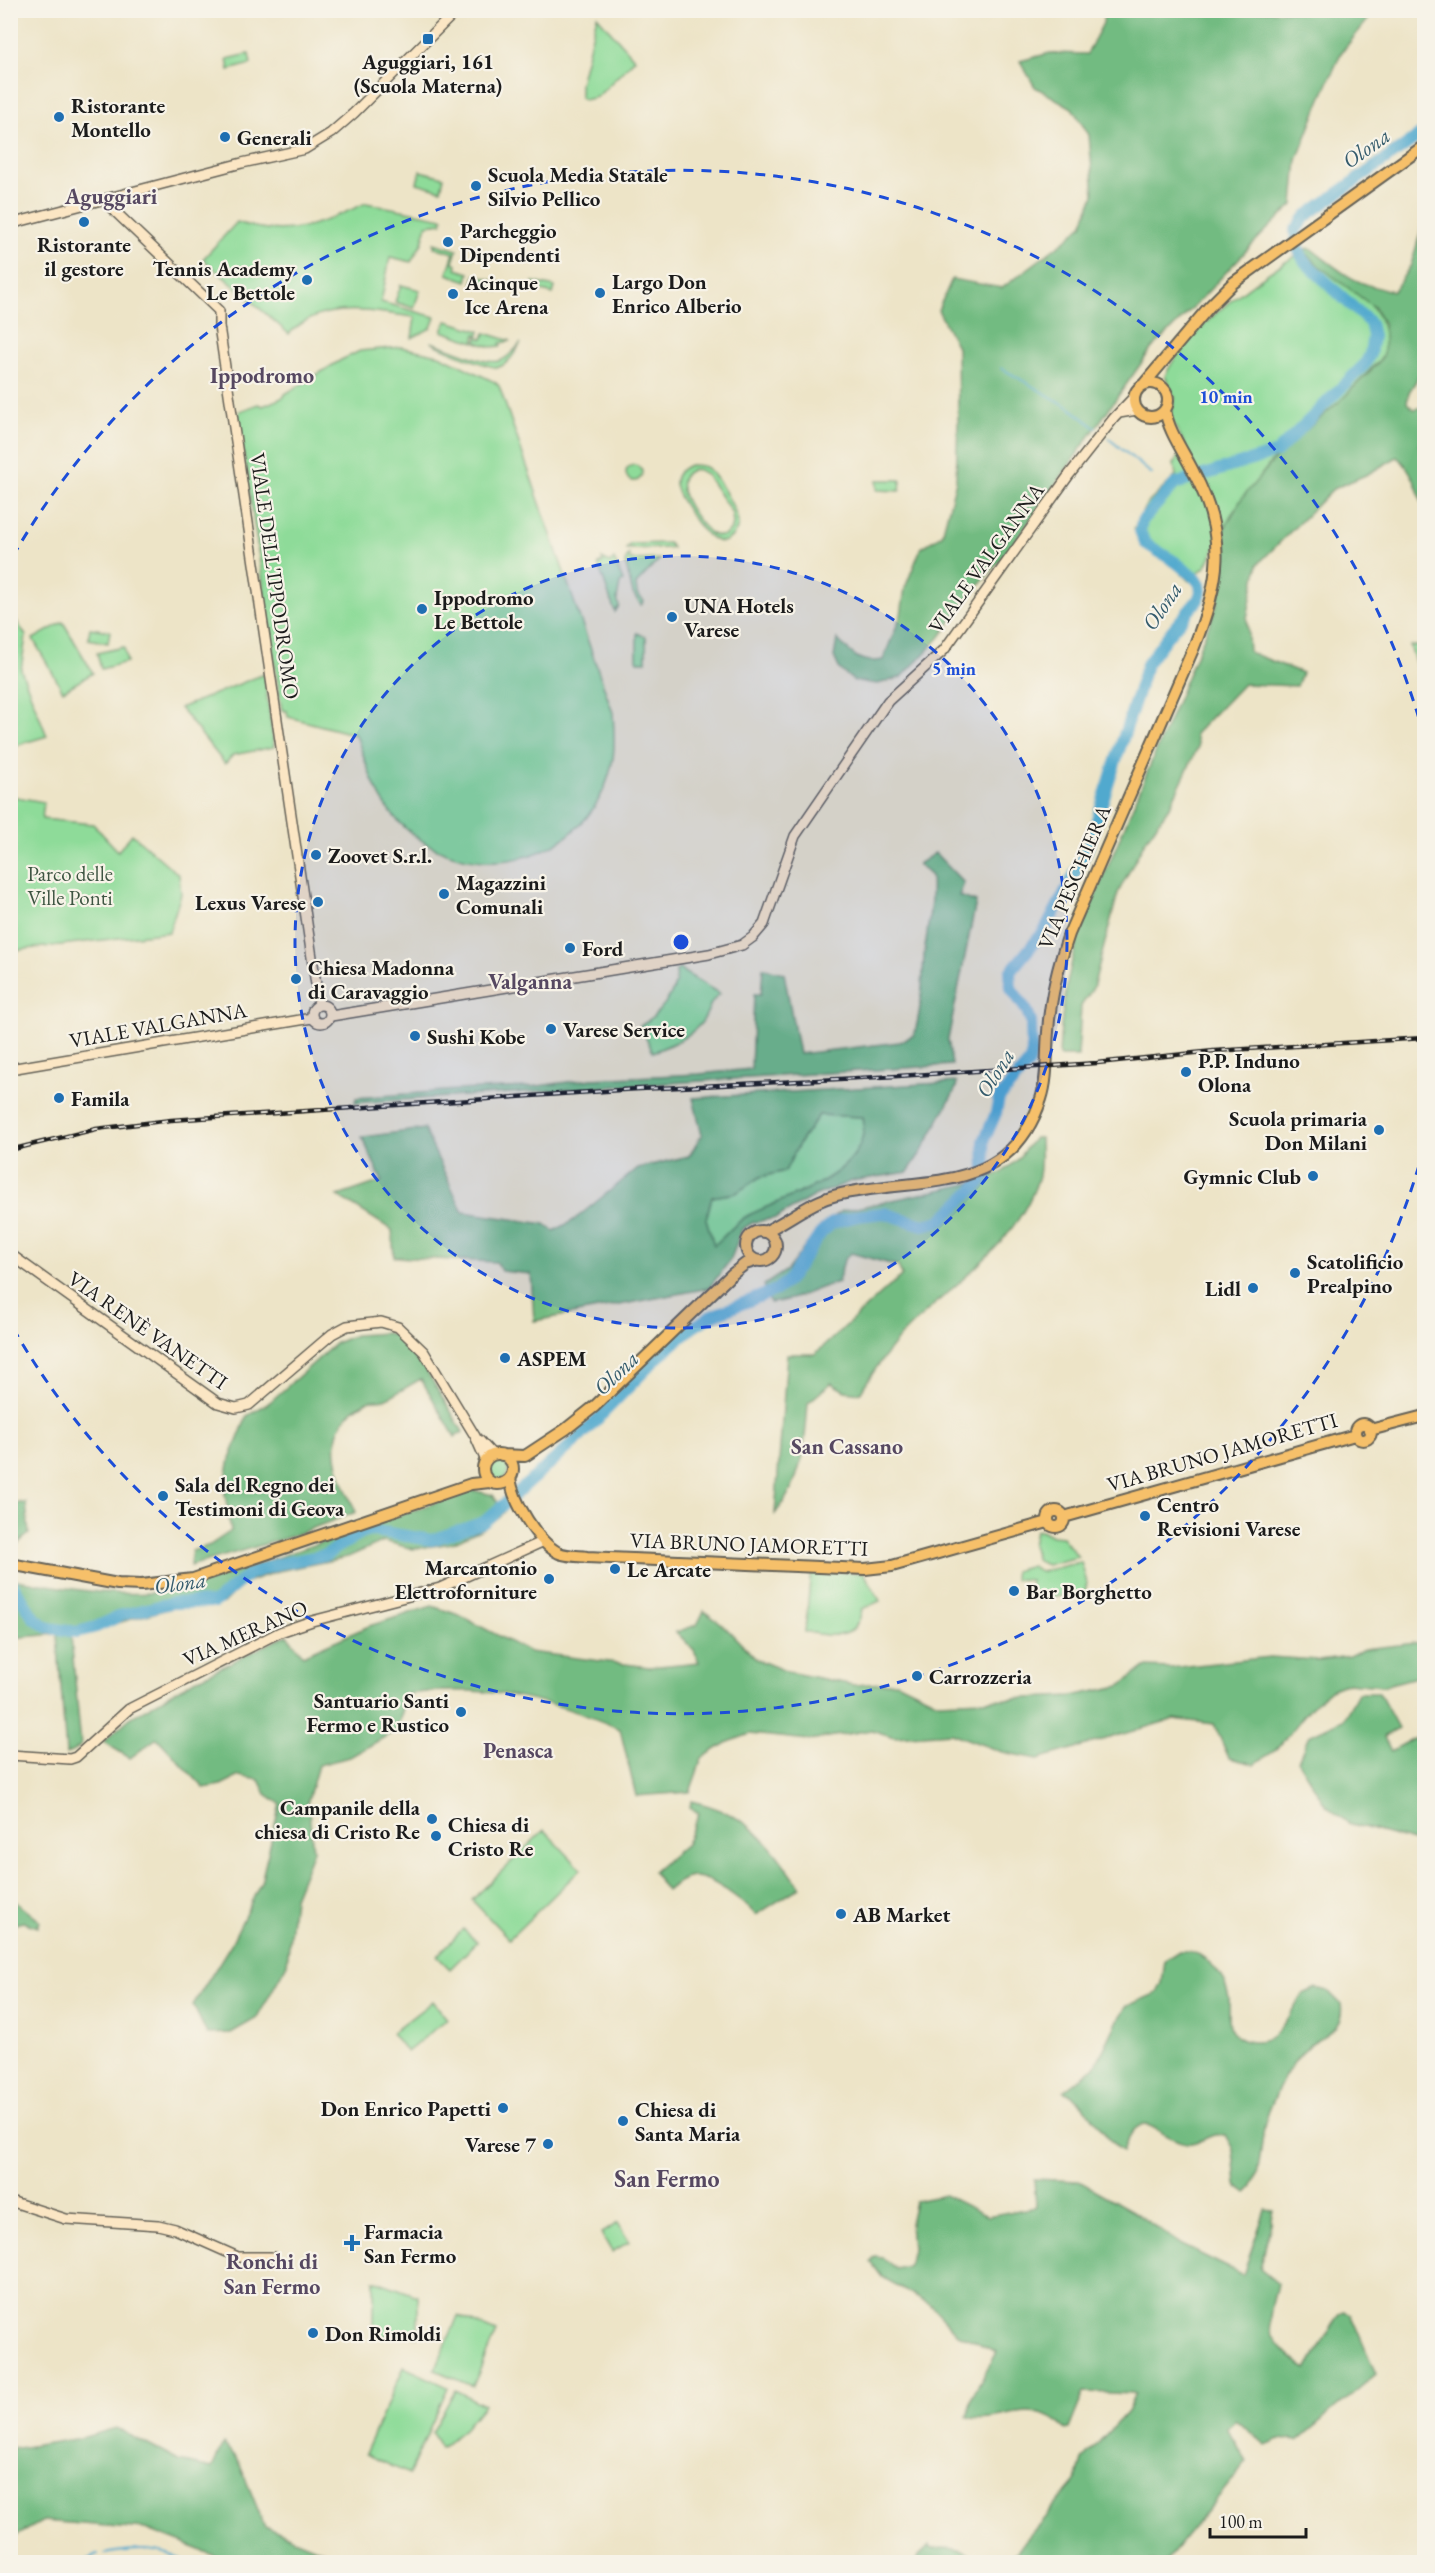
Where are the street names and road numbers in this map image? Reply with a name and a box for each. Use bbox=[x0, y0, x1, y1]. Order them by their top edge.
street label: VIALE DELL'IPPODROMO bbox=[244, 451, 306, 701]
street label: VIALE VALGANNA bbox=[922, 477, 1050, 639]
street label: VIA PESCHIERA bbox=[1031, 800, 1117, 953]
street label: VIALE VALGANNA bbox=[67, 996, 249, 1054]
street label: VIA RENÈ VANETTI bbox=[63, 1265, 233, 1395]
street label: VIA BRUNO JAMORETTI bbox=[1104, 1406, 1340, 1498]
street label: VIA BRUNO JAMORETTI bbox=[629, 1526, 869, 1562]
street label: VIA MERANO bbox=[178, 1593, 312, 1673]

